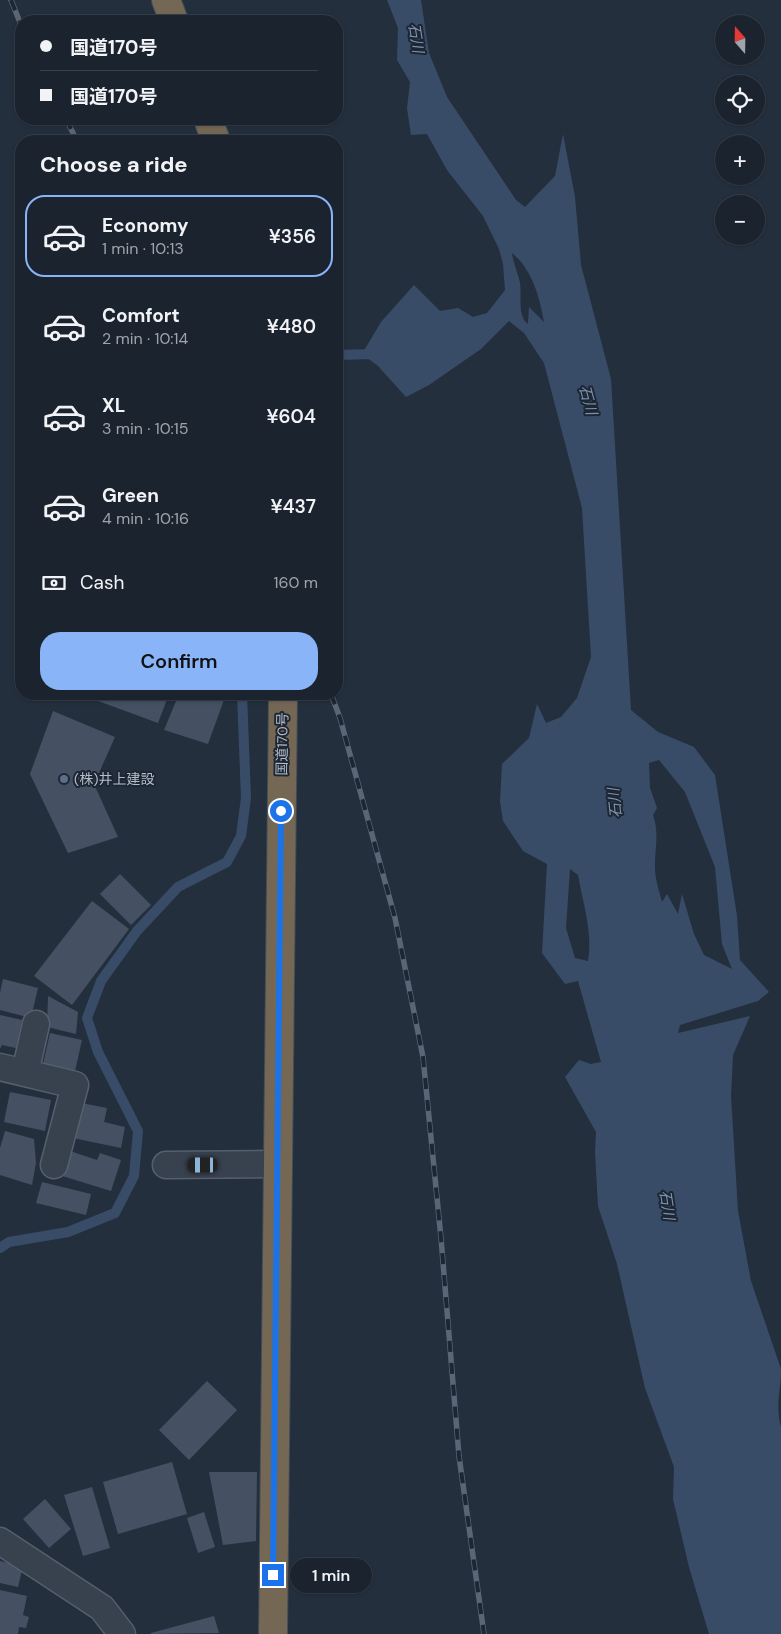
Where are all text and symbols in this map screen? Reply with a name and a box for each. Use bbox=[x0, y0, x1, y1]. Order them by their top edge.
north arrow bbox=[715, 15, 765, 65]
map controls bbox=[715, 15, 765, 245]
water label: 石川 bbox=[404, 22, 429, 56]
text: 国道170号 bbox=[70, 35, 157, 60]
button: locate bbox=[715, 75, 765, 125]
text: 国道170号 bbox=[70, 84, 157, 109]
button: + bbox=[715, 135, 765, 185]
text: Choose a ride bbox=[40, 150, 188, 179]
button: − bbox=[715, 195, 765, 245]
text: Economy bbox=[102, 213, 189, 238]
icon: car bbox=[42, 214, 87, 259]
text: ¥356 bbox=[269, 224, 316, 249]
text: 1 min · 10:13 bbox=[102, 238, 184, 259]
text: Comfort bbox=[102, 303, 180, 328]
icon: car bbox=[42, 304, 87, 349]
text: ¥480 bbox=[267, 314, 316, 339]
text: 2 min · 10:14 bbox=[102, 328, 188, 349]
water label: 石川 bbox=[574, 383, 602, 419]
text: XL bbox=[102, 393, 125, 418]
icon: car bbox=[42, 394, 87, 439]
text: ¥604 bbox=[267, 404, 316, 429]
text: 3 min · 10:15 bbox=[102, 418, 189, 439]
text: Green bbox=[102, 483, 159, 508]
icon: car bbox=[42, 484, 87, 529]
text: ¥437 bbox=[270, 494, 316, 519]
text: 4 min · 10:16 bbox=[102, 508, 189, 529]
icon: cash bbox=[40, 569, 68, 597]
text: Cash bbox=[80, 570, 124, 595]
text: 160 m bbox=[274, 572, 318, 593]
button: Confirm bbox=[40, 632, 318, 690]
street label: 国道170号 bbox=[272, 712, 292, 776]
place label: (株)井上建設 bbox=[74, 770, 154, 788]
marker: (株)井上建設 bbox=[58, 773, 70, 785]
water label: 石川 bbox=[603, 785, 627, 819]
route start bbox=[270, 800, 292, 822]
car bbox=[188, 1158, 218, 1173]
water label: 石川 bbox=[655, 1189, 680, 1223]
callout: 1 min bbox=[290, 1558, 373, 1592]
route end bbox=[262, 1564, 284, 1586]
text: 1 min bbox=[312, 1565, 350, 1586]

